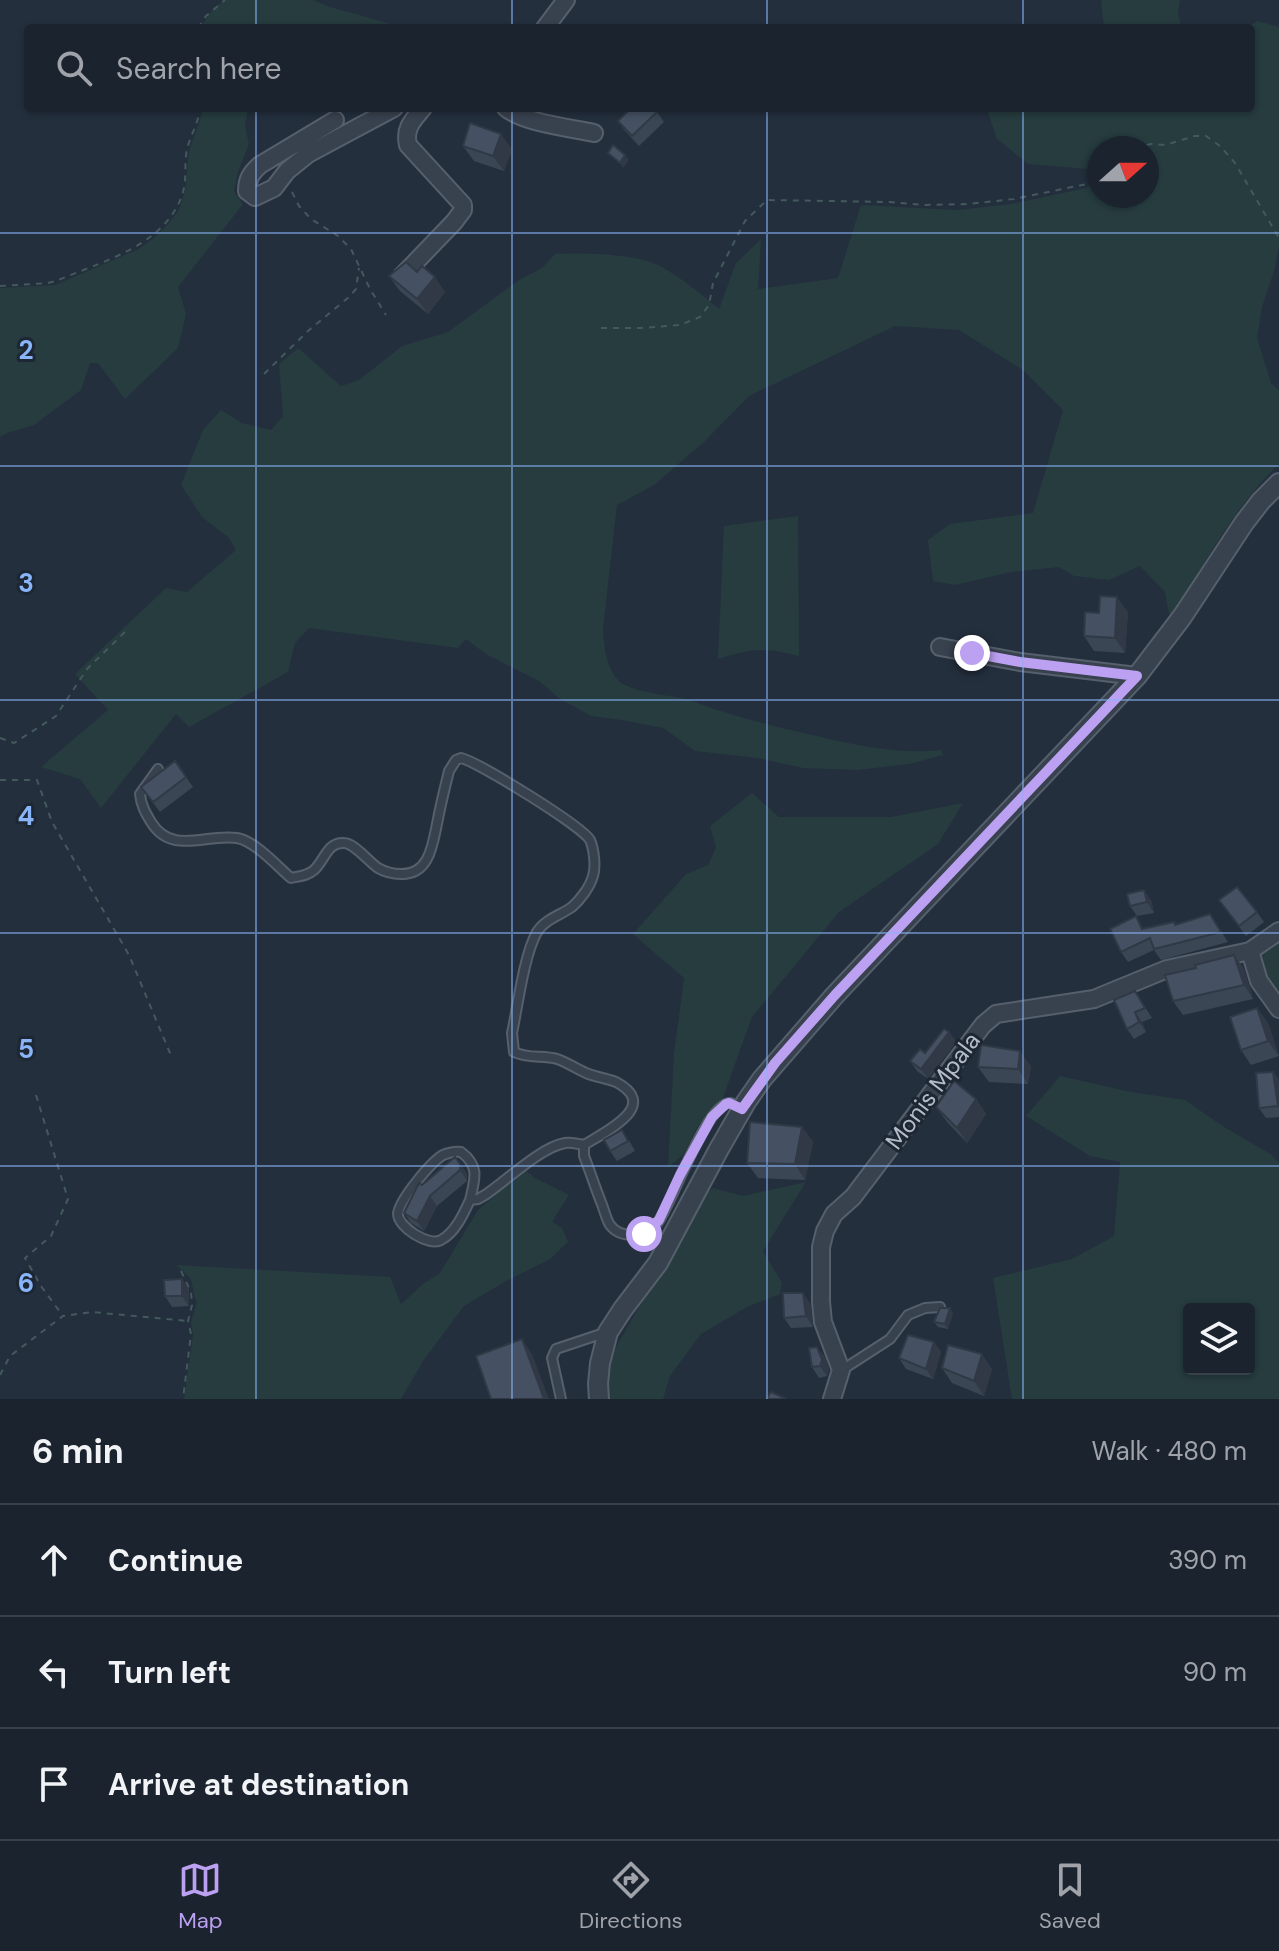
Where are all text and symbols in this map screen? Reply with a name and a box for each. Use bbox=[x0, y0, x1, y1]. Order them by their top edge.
search box bbox=[24, 24, 1255, 112]
icon: search bbox=[52, 46, 96, 90]
text: Search here bbox=[116, 49, 282, 88]
north arrow bbox=[1087, 136, 1159, 208]
text: 2 bbox=[18, 333, 34, 367]
text: 3 bbox=[18, 566, 34, 600]
route end bbox=[954, 635, 990, 671]
text: 4 bbox=[18, 799, 34, 833]
street label: Monis Mpala bbox=[878, 1026, 987, 1156]
text: 5 bbox=[18, 1032, 34, 1066]
route start bbox=[626, 1216, 662, 1252]
text: 6 bbox=[18, 1266, 34, 1300]
map controls bbox=[1183, 1303, 1255, 1375]
button: layers bbox=[1183, 1303, 1255, 1375]
text: 6 min bbox=[32, 1429, 124, 1474]
text: Walk · 480 m bbox=[1092, 1434, 1247, 1468]
icon: ahead bbox=[32, 1538, 76, 1582]
text: Continue bbox=[108, 1541, 243, 1580]
text: 390 m bbox=[1168, 1543, 1247, 1577]
icon: left bbox=[32, 1650, 76, 1694]
text: Turn left bbox=[108, 1653, 231, 1692]
text: 90 m bbox=[1183, 1655, 1247, 1689]
icon: arrive bbox=[32, 1762, 76, 1806]
text: Arrive at destination bbox=[108, 1765, 409, 1804]
tab: Map bbox=[178, 1858, 223, 1935]
tab: Directions bbox=[579, 1858, 683, 1935]
tab: Saved bbox=[1039, 1858, 1101, 1935]

